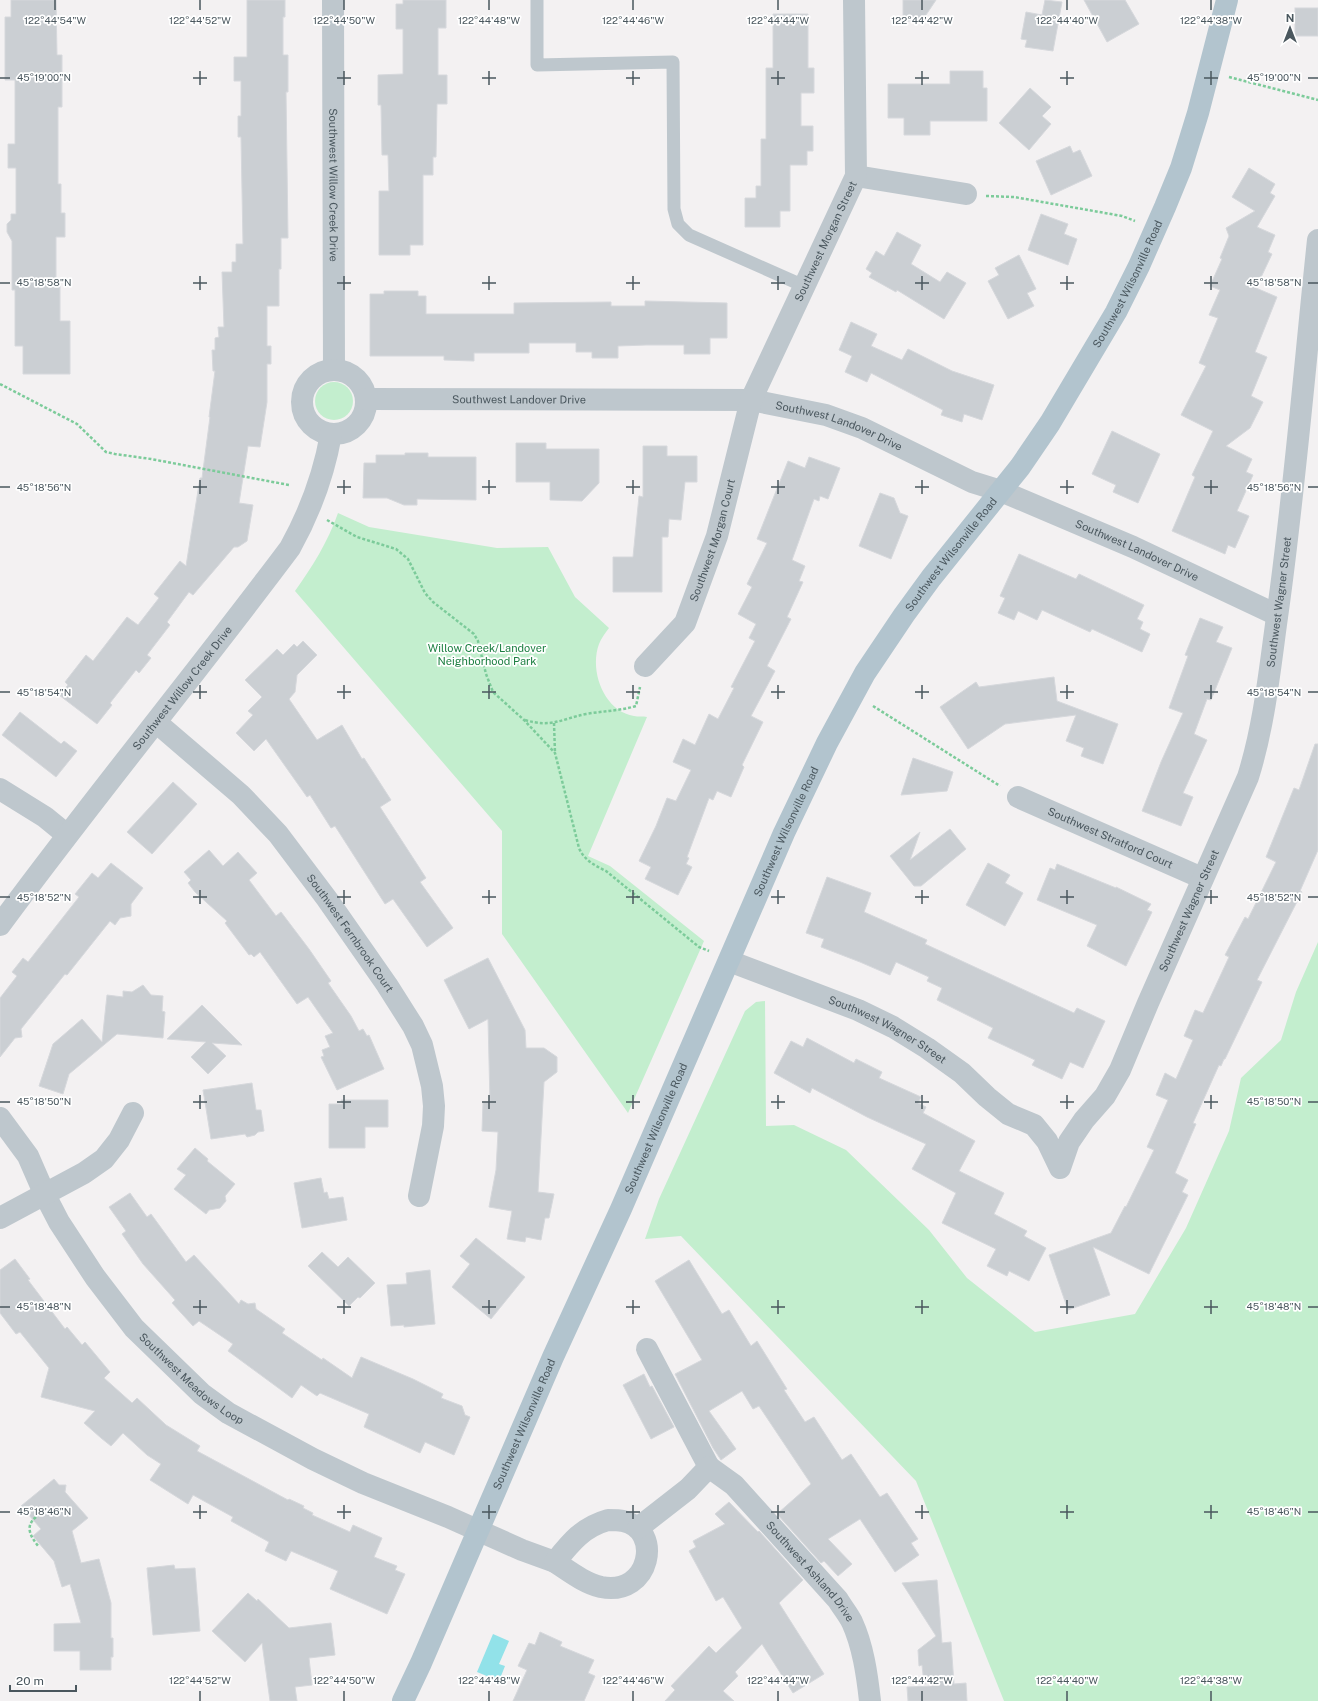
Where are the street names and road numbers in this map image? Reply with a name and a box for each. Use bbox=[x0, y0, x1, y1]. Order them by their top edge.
street label: Southwest Willow Creek Drive bbox=[327, 108, 340, 262]
street label: Southwest Morgan Street bbox=[792, 179, 859, 303]
street label: Southwest Wilsonville Road bbox=[1090, 218, 1164, 350]
street label: Southwest Landover Drive bbox=[452, 393, 586, 406]
street label: Southwest Landover Drive bbox=[774, 399, 904, 453]
street label: Southwest Morgan Court bbox=[687, 478, 737, 603]
street label: Southwest Wilsonville Road bbox=[903, 495, 999, 614]
street label: Southwest Landover Drive bbox=[1074, 517, 1201, 583]
street label: Southwest Wagner Street bbox=[1264, 536, 1293, 668]
street label: Southwest Willow Creek Drive bbox=[130, 624, 234, 752]
street label: Southwest Wilsonville Road bbox=[751, 765, 821, 898]
street label: Southwest Stratford Court bbox=[1046, 805, 1175, 870]
street label: Southwest Wagner Street bbox=[1157, 848, 1221, 973]
street label: Southwest Fernbrook Court bbox=[304, 872, 396, 994]
street label: Southwest Wagner Street bbox=[827, 993, 948, 1066]
street label: Southwest Wilsonville Road bbox=[622, 1061, 690, 1196]
street label: Southwest Meadows Loop bbox=[137, 1331, 246, 1427]
street label: Southwest Wilsonville Road bbox=[490, 1357, 557, 1492]
street label: Southwest Ashland Drive bbox=[764, 1519, 856, 1624]

